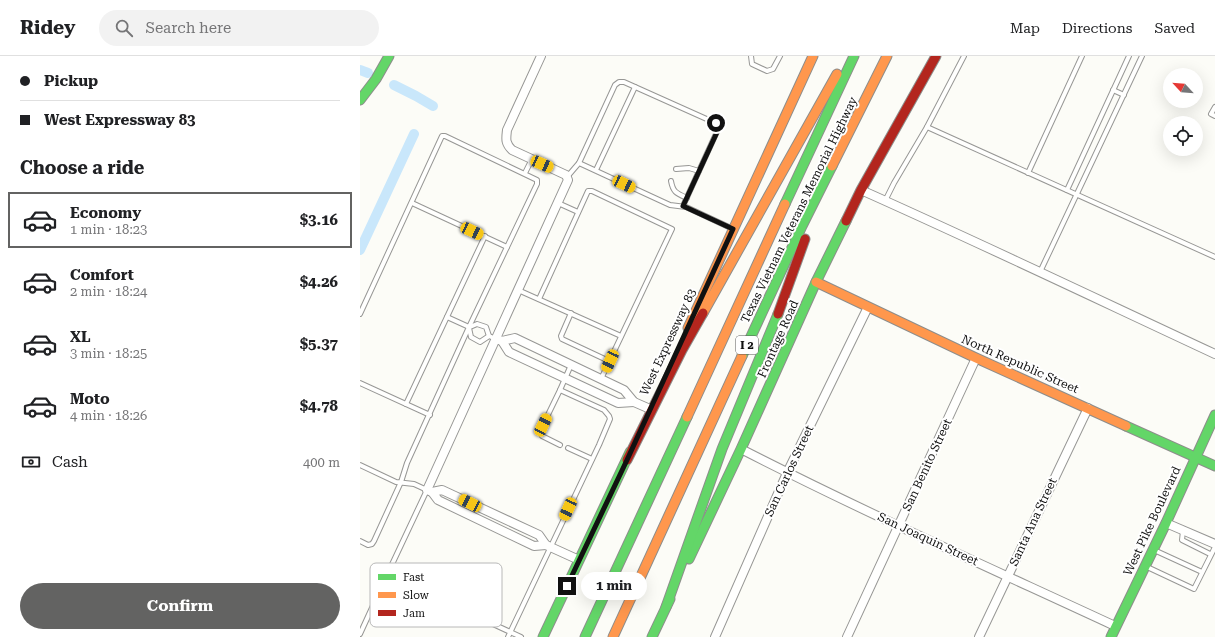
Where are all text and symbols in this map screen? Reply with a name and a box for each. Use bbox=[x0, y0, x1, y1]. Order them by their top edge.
search box bbox=[99, 10, 379, 46]
text: Ridey bbox=[20, 16, 75, 39]
icon: search bbox=[113, 17, 135, 39]
text: Search here bbox=[145, 19, 231, 37]
text: Map bbox=[1010, 20, 1040, 36]
text: Directions bbox=[1062, 20, 1132, 36]
text: Saved bbox=[1154, 20, 1195, 36]
north arrow bbox=[1163, 68, 1203, 108]
map controls bbox=[1163, 68, 1203, 156]
text: Pickup bbox=[44, 72, 98, 90]
street label: Texas Vietnam Veterans Memorial Highway bbox=[738, 94, 860, 325]
text: West Expressway 83 bbox=[44, 111, 196, 129]
route start bbox=[707, 114, 725, 132]
button: locate bbox=[1163, 116, 1203, 156]
car bbox=[529, 154, 555, 174]
text: Choose a ride bbox=[20, 157, 144, 178]
car bbox=[611, 173, 637, 195]
icon: car bbox=[22, 202, 58, 238]
text: Economy bbox=[70, 204, 141, 222]
text: $3.16 bbox=[300, 211, 338, 229]
car bbox=[459, 220, 485, 242]
text: 1 min · 18:23 bbox=[70, 222, 147, 237]
icon: car bbox=[22, 264, 58, 300]
text: Comfort bbox=[70, 266, 134, 284]
text: $4.26 bbox=[300, 273, 338, 291]
text: 2 min · 18:24 bbox=[70, 284, 147, 299]
street label: West Expressway 83 bbox=[637, 286, 699, 398]
street label: Frontage Road bbox=[755, 298, 802, 380]
icon: car bbox=[22, 326, 58, 362]
text: XL bbox=[70, 328, 91, 346]
street label: North Republic Street bbox=[959, 332, 1081, 396]
text: $5.37 bbox=[300, 335, 338, 353]
road number: I 2 bbox=[736, 336, 758, 354]
text: 3 min · 18:25 bbox=[70, 346, 147, 361]
car bbox=[599, 348, 621, 374]
icon: car bbox=[22, 388, 58, 424]
text: Moto bbox=[70, 390, 110, 408]
text: $4.78 bbox=[300, 397, 338, 415]
text: 4 min · 18:26 bbox=[70, 408, 147, 423]
car bbox=[532, 412, 554, 438]
street label: San Benito Street bbox=[899, 416, 955, 513]
street label: San Carlos Street bbox=[762, 423, 817, 519]
icon: cash bbox=[20, 451, 42, 473]
text: Cash bbox=[52, 453, 88, 471]
text: 400 m bbox=[303, 455, 340, 470]
street label: West Pike Boulevard bbox=[1121, 464, 1184, 578]
street label: Santa Ana Street bbox=[1006, 475, 1060, 568]
car bbox=[457, 492, 483, 514]
car bbox=[557, 496, 579, 522]
street label: San Joaquin Street bbox=[876, 510, 981, 569]
legend bbox=[370, 563, 502, 627]
text: Fast bbox=[403, 571, 424, 584]
callout: 1 min bbox=[581, 572, 647, 600]
route end bbox=[558, 577, 576, 595]
text: 1 min bbox=[596, 578, 632, 593]
button: Confirm bbox=[20, 583, 340, 629]
text: Slow bbox=[403, 589, 430, 602]
text: Jam bbox=[403, 607, 425, 620]

